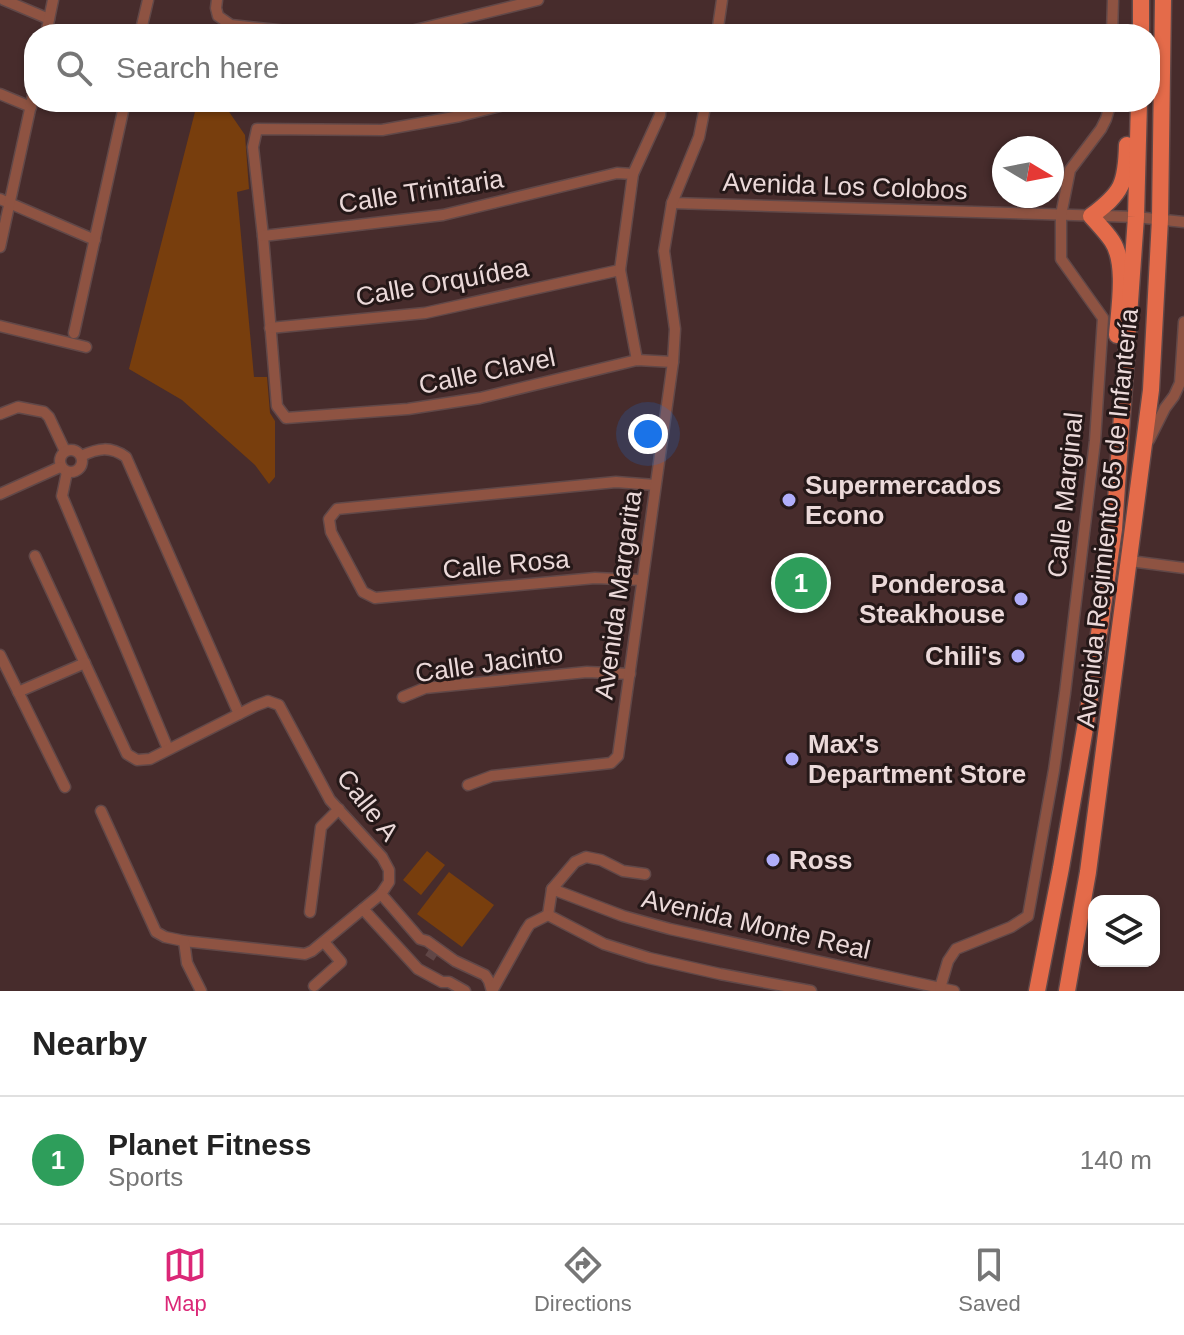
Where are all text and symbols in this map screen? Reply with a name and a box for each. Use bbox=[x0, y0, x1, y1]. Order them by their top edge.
search box bbox=[24, 24, 1160, 112]
icon: search bbox=[52, 46, 96, 90]
text: Search here bbox=[116, 51, 279, 84]
north arrow bbox=[992, 136, 1064, 208]
street label: Calle Trinitaria bbox=[337, 163, 506, 219]
street label: Avenida Los Colobos bbox=[722, 167, 968, 205]
street label: Calle Orquídea bbox=[353, 252, 531, 312]
street label: Avenida Regimiento 65 de Infantería bbox=[1070, 306, 1144, 729]
street label: Calle Clavel bbox=[416, 342, 558, 400]
street label: Calle Marginal bbox=[1041, 411, 1089, 579]
your location bbox=[628, 414, 668, 454]
place label: Supermercados Econo bbox=[805, 470, 1002, 530]
street label: Avenida Margarita bbox=[588, 488, 648, 701]
marker: Supermercados Econo bbox=[780, 491, 798, 509]
street label: Calle Rosa bbox=[441, 543, 571, 584]
pin: 1 bbox=[775, 553, 827, 613]
place label: Ponderosa Steakhouse bbox=[859, 569, 1006, 629]
marker: Ponderosa Steakhouse bbox=[1012, 590, 1030, 608]
street label: Calle Jacinto bbox=[413, 638, 565, 688]
place label: Chili's bbox=[925, 641, 1002, 671]
marker: Chili's bbox=[1009, 647, 1027, 665]
place label: Max's Department Store bbox=[808, 729, 1026, 789]
marker: Max's Department Store bbox=[783, 750, 801, 768]
street label: Calle A bbox=[331, 763, 406, 847]
place label: Ross bbox=[789, 845, 853, 875]
marker: Ross bbox=[764, 851, 782, 869]
street label: Avenida Monte Real bbox=[639, 883, 873, 965]
map controls bbox=[1088, 895, 1160, 967]
button: layers bbox=[1088, 895, 1160, 967]
text: Nearby bbox=[32, 1024, 147, 1062]
text: Planet Fitness bbox=[108, 1128, 311, 1161]
text: 1 bbox=[51, 1145, 65, 1175]
text: 140 m bbox=[1080, 1145, 1152, 1175]
text: Sports bbox=[108, 1162, 183, 1192]
tab: Map bbox=[163, 1243, 207, 1317]
tab: Directions bbox=[534, 1243, 632, 1317]
tab: Saved bbox=[958, 1243, 1021, 1317]

